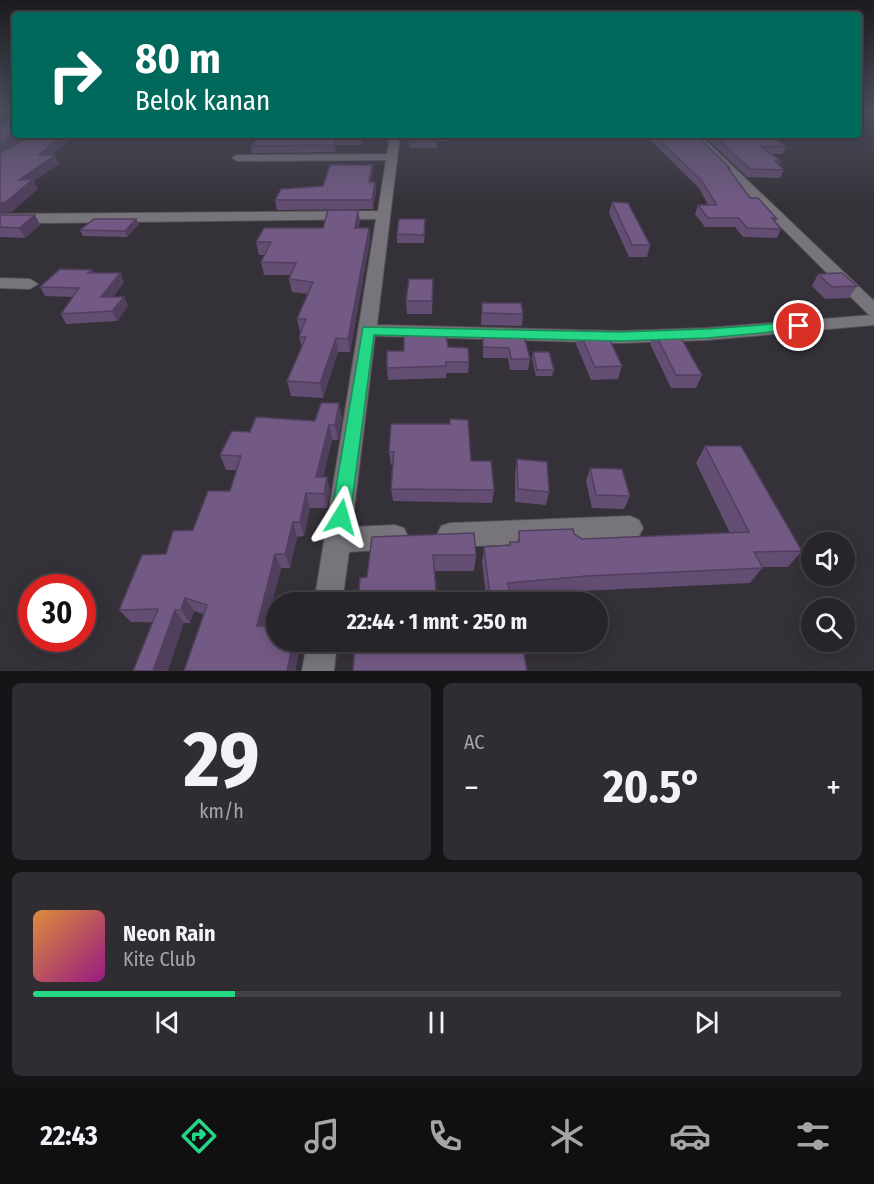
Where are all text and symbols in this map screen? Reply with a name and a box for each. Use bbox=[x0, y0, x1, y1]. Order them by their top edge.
text: 80 m bbox=[135, 34, 221, 84]
icon: right bbox=[36, 36, 114, 114]
text: Belok kanan bbox=[135, 85, 270, 117]
pin bbox=[773, 300, 824, 351]
icon: arrive bbox=[782, 309, 815, 342]
position arrow bbox=[309, 485, 373, 549]
map controls bbox=[801, 532, 855, 652]
button: sound bbox=[801, 532, 855, 586]
speed limit sign: 30 bbox=[18, 574, 96, 652]
button: search bbox=[801, 598, 855, 652]
text: 22:44 · 1 mnt · 250 m bbox=[347, 608, 527, 635]
text: 29 bbox=[183, 713, 260, 807]
text: AC bbox=[464, 730, 484, 754]
text: 20.5° bbox=[603, 760, 702, 814]
text: − bbox=[464, 768, 479, 808]
text: + bbox=[826, 768, 841, 808]
text: km/h bbox=[199, 799, 244, 823]
text: Neon Rain bbox=[123, 920, 216, 947]
text: Kite Club bbox=[123, 947, 196, 971]
icon: previous bbox=[151, 1006, 184, 1039]
icon: pause bbox=[420, 1006, 453, 1039]
icon: next bbox=[690, 1006, 723, 1039]
icon: directions bbox=[178, 1115, 220, 1157]
icon: music bbox=[301, 1115, 343, 1157]
icon: phone bbox=[424, 1115, 466, 1157]
icon: climate bbox=[546, 1115, 588, 1157]
icon: car bbox=[669, 1115, 711, 1157]
icon: filters bbox=[792, 1115, 834, 1157]
text: 22:43 bbox=[40, 1120, 98, 1152]

